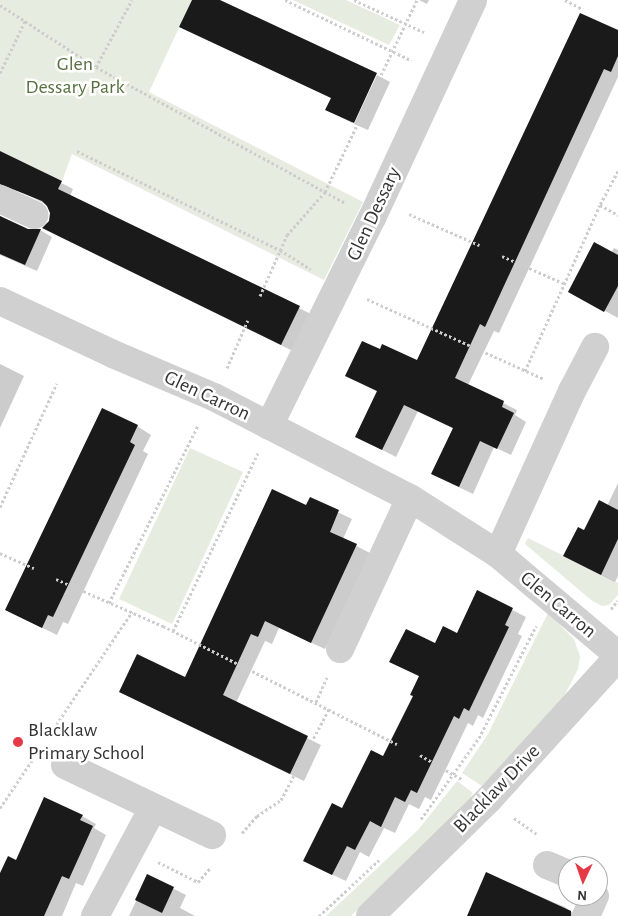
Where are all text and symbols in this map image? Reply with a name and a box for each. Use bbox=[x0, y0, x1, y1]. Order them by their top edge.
park label: Glen Dessary Park bbox=[25, 53, 125, 100]
street label: Glen Dessary bbox=[342, 163, 406, 265]
street label: Glen Carron bbox=[160, 366, 254, 426]
street label: Glen Carron bbox=[515, 566, 601, 644]
place label: Blacklaw Primary School bbox=[28, 718, 145, 765]
marker: Blacklaw Primary School bbox=[12, 736, 24, 748]
street label: Blacklaw Drive bbox=[449, 740, 545, 838]
north arrow bbox=[558, 856, 608, 906]
text: N bbox=[577, 888, 588, 902]

